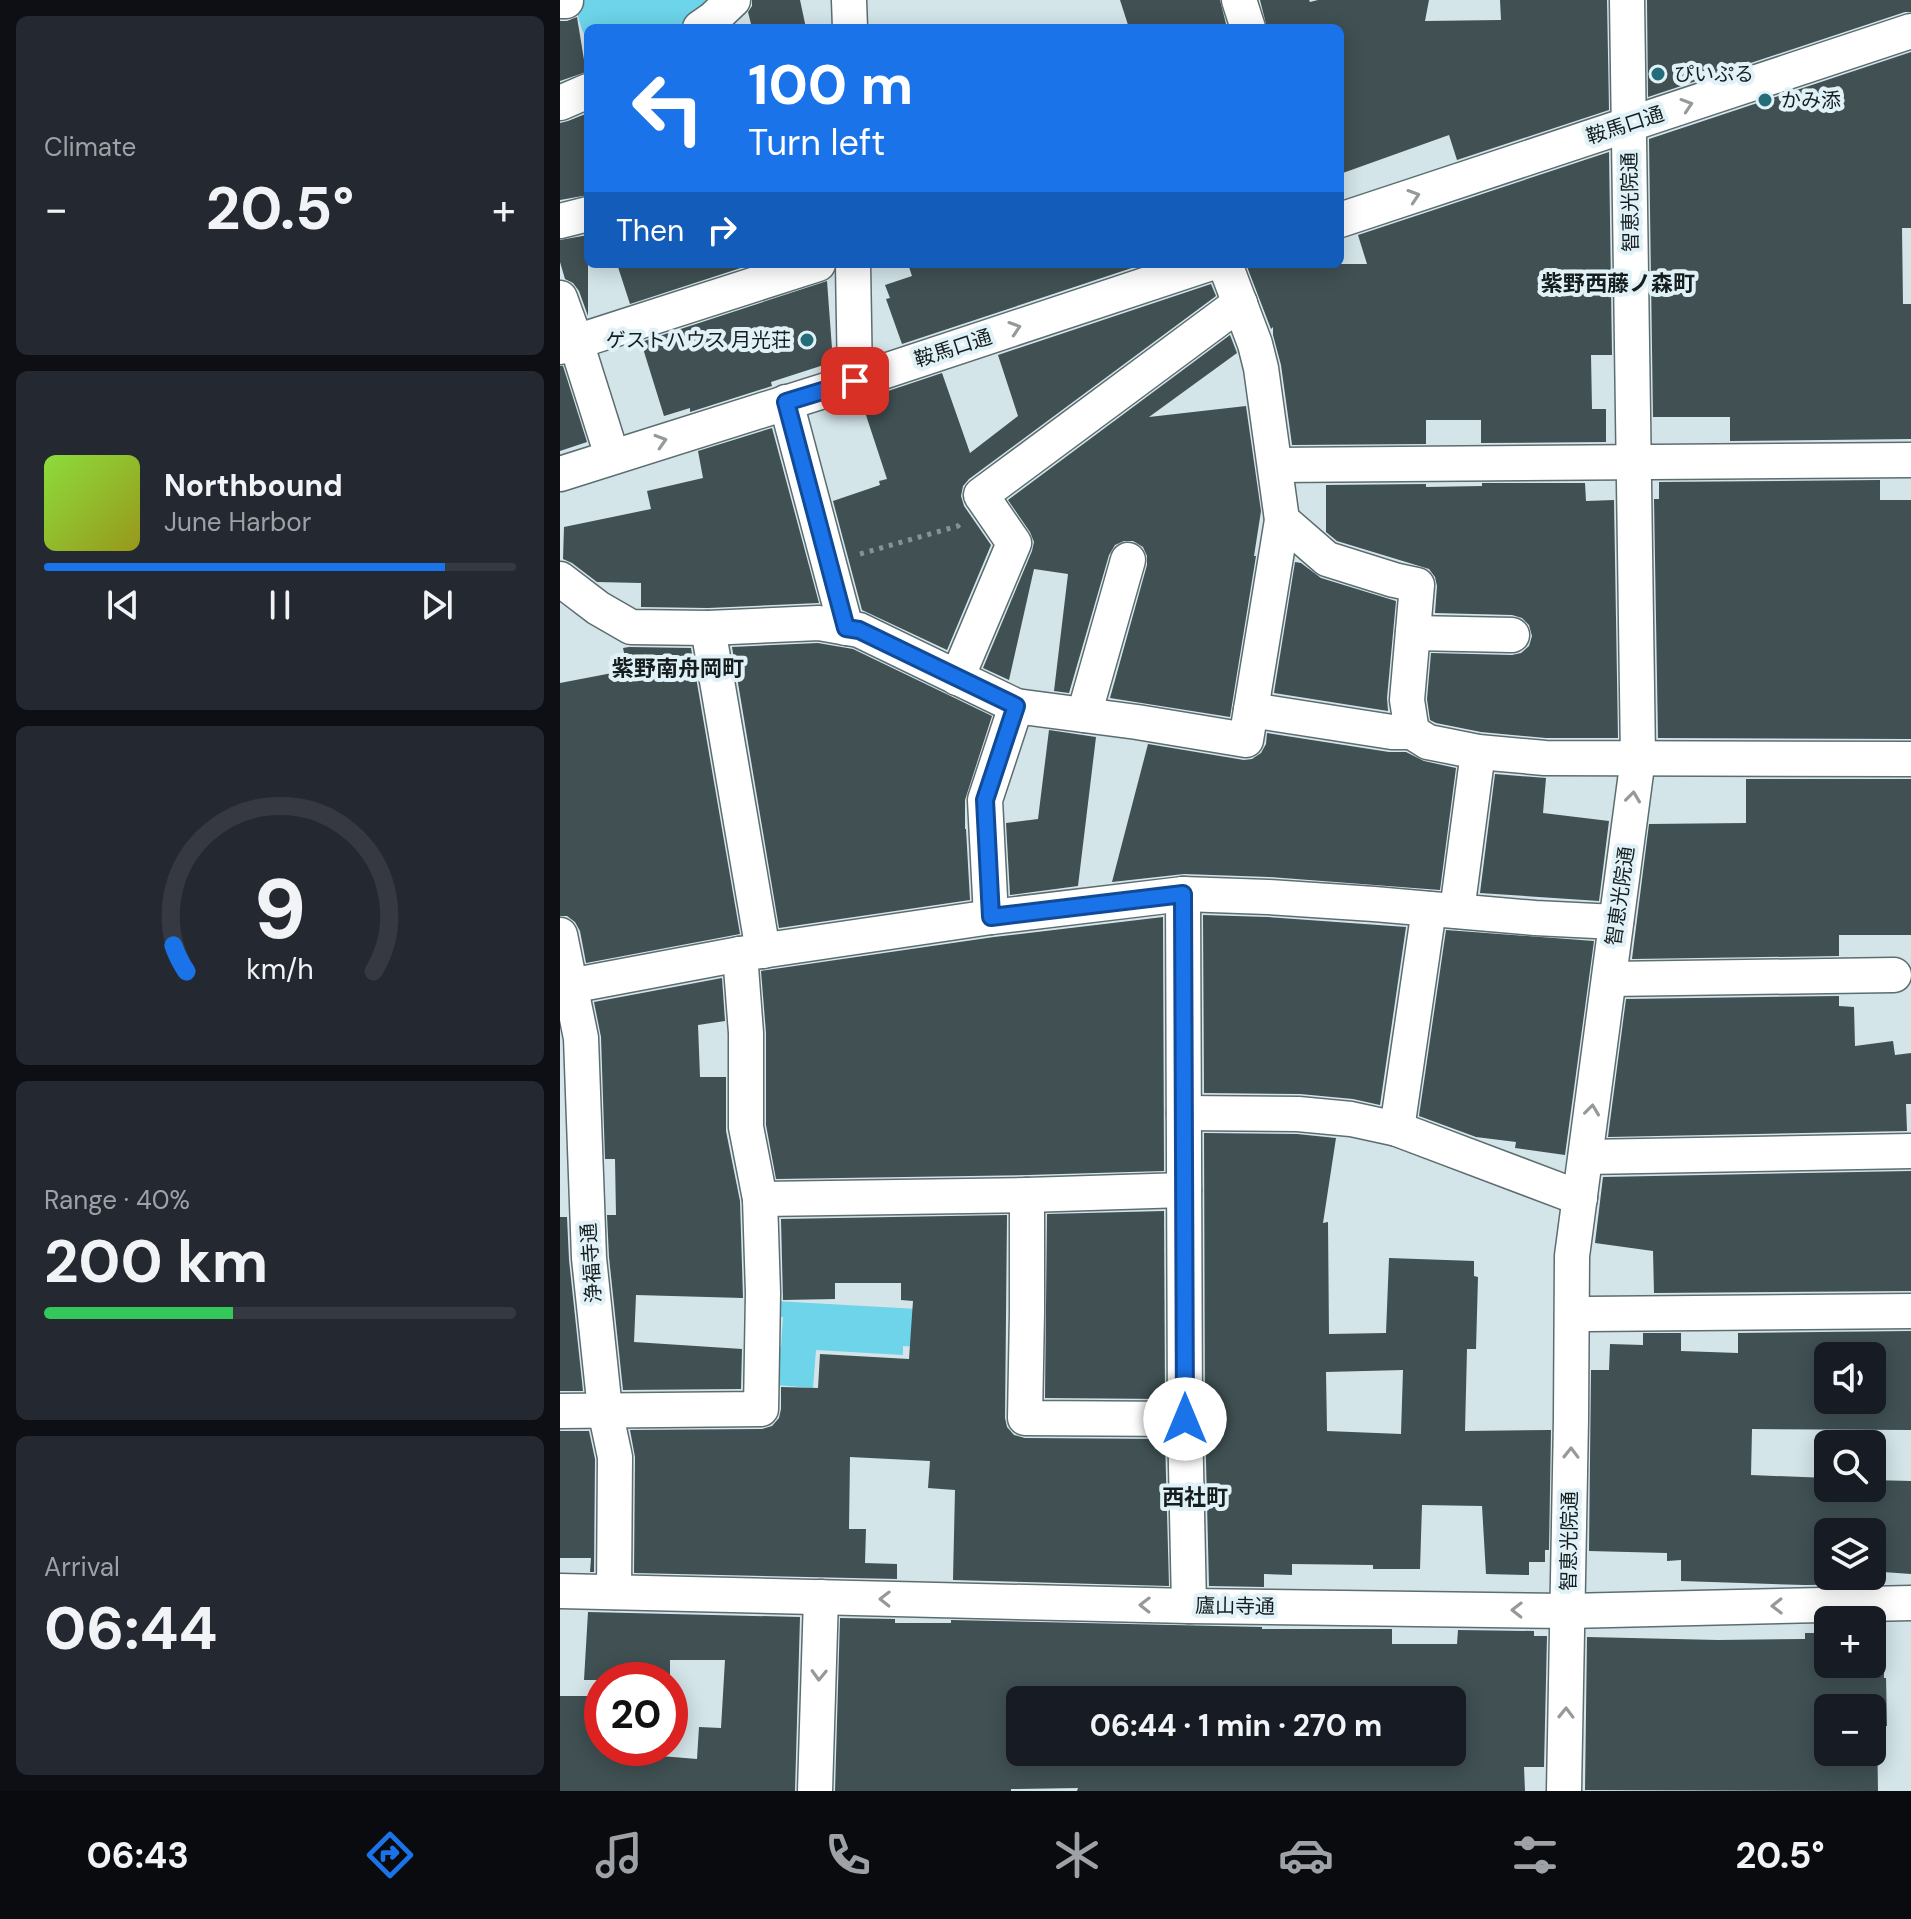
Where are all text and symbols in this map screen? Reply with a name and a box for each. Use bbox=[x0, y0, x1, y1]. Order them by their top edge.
text: 100 m bbox=[748, 48, 913, 121]
icon: left bbox=[616, 56, 720, 160]
place label: ぴいぷる bbox=[1674, 61, 1754, 87]
marker: ぴいぷる bbox=[1649, 65, 1667, 83]
place label: かみ添 bbox=[1781, 87, 1841, 113]
marker: かみ添 bbox=[1756, 91, 1774, 109]
one-way arrow bbox=[1680, 98, 1694, 114]
street label: 鞍馬口通 bbox=[1583, 100, 1667, 150]
text: Turn left bbox=[748, 119, 885, 166]
text: Climate bbox=[44, 130, 136, 164]
street label: 智恵光院通 bbox=[1616, 152, 1644, 252]
text: 20.5° bbox=[206, 169, 354, 248]
text: − bbox=[44, 180, 68, 238]
text: + bbox=[492, 180, 516, 238]
one-way arrow bbox=[1406, 189, 1420, 205]
icon: right bbox=[700, 208, 744, 252]
text: Then bbox=[616, 211, 684, 250]
district label: 紫野西藤ノ森町 bbox=[1541, 269, 1695, 298]
one-way arrow bbox=[1007, 321, 1021, 337]
street label: 鞍馬口通 bbox=[911, 323, 995, 373]
place label: ゲストハウス 月光荘 bbox=[606, 327, 791, 353]
marker: ゲストハウス 月光荘 bbox=[798, 331, 816, 349]
pin bbox=[821, 347, 889, 415]
icon: arrive bbox=[833, 359, 877, 403]
one-way arrow bbox=[653, 434, 667, 450]
text: Northbound bbox=[164, 466, 343, 505]
text: June Harbor bbox=[164, 505, 311, 539]
icon: previous bbox=[101, 583, 145, 627]
icon: pause bbox=[258, 583, 302, 627]
icon: next bbox=[415, 583, 459, 627]
district label: 紫野南舟岡町 bbox=[612, 654, 744, 683]
one-way arrow bbox=[1624, 790, 1641, 804]
street label: 智恵光院通 bbox=[1600, 845, 1640, 947]
text: 9 bbox=[254, 854, 306, 963]
text: km/h bbox=[246, 951, 314, 988]
one-way arrow bbox=[1583, 1103, 1600, 1116]
text: Range · 40% bbox=[44, 1183, 190, 1217]
text: 200 km bbox=[44, 1222, 268, 1301]
street label: 浄福寺通 bbox=[575, 1222, 607, 1304]
map controls bbox=[1814, 1342, 1886, 1766]
button: sound bbox=[1814, 1342, 1886, 1414]
position arrow bbox=[1143, 1377, 1227, 1461]
button: search bbox=[1814, 1430, 1886, 1502]
one-way arrow bbox=[1562, 1446, 1579, 1459]
district label: 西社町 bbox=[1162, 1483, 1228, 1512]
street label: 智恵光院通 bbox=[1555, 1491, 1583, 1591]
button: layers bbox=[1814, 1518, 1886, 1590]
text: Arrival bbox=[44, 1550, 120, 1584]
text: 06:44 bbox=[44, 1589, 218, 1668]
one-way arrow bbox=[878, 1590, 891, 1607]
street label: 廬山寺通 bbox=[1195, 1592, 1275, 1620]
one-way arrow bbox=[1138, 1596, 1151, 1613]
one-way arrow bbox=[1770, 1597, 1783, 1615]
one-way arrow bbox=[1510, 1601, 1523, 1619]
button: + bbox=[1814, 1606, 1886, 1678]
speed limit sign: 20 bbox=[584, 1662, 688, 1766]
one-way arrow bbox=[810, 1669, 827, 1682]
button: − bbox=[1814, 1694, 1886, 1766]
text: 06:44 · 1 min · 270 m bbox=[1090, 1706, 1382, 1745]
one-way arrow bbox=[1557, 1706, 1575, 1719]
icon: directions bbox=[362, 1827, 418, 1883]
icon: music bbox=[591, 1827, 647, 1883]
icon: phone bbox=[820, 1827, 876, 1883]
icon: climate bbox=[1049, 1827, 1105, 1883]
icon: car bbox=[1278, 1827, 1334, 1883]
icon: filters bbox=[1507, 1827, 1563, 1883]
text: 06:43 bbox=[86, 1832, 189, 1879]
text: 20.5° bbox=[1735, 1832, 1825, 1879]

